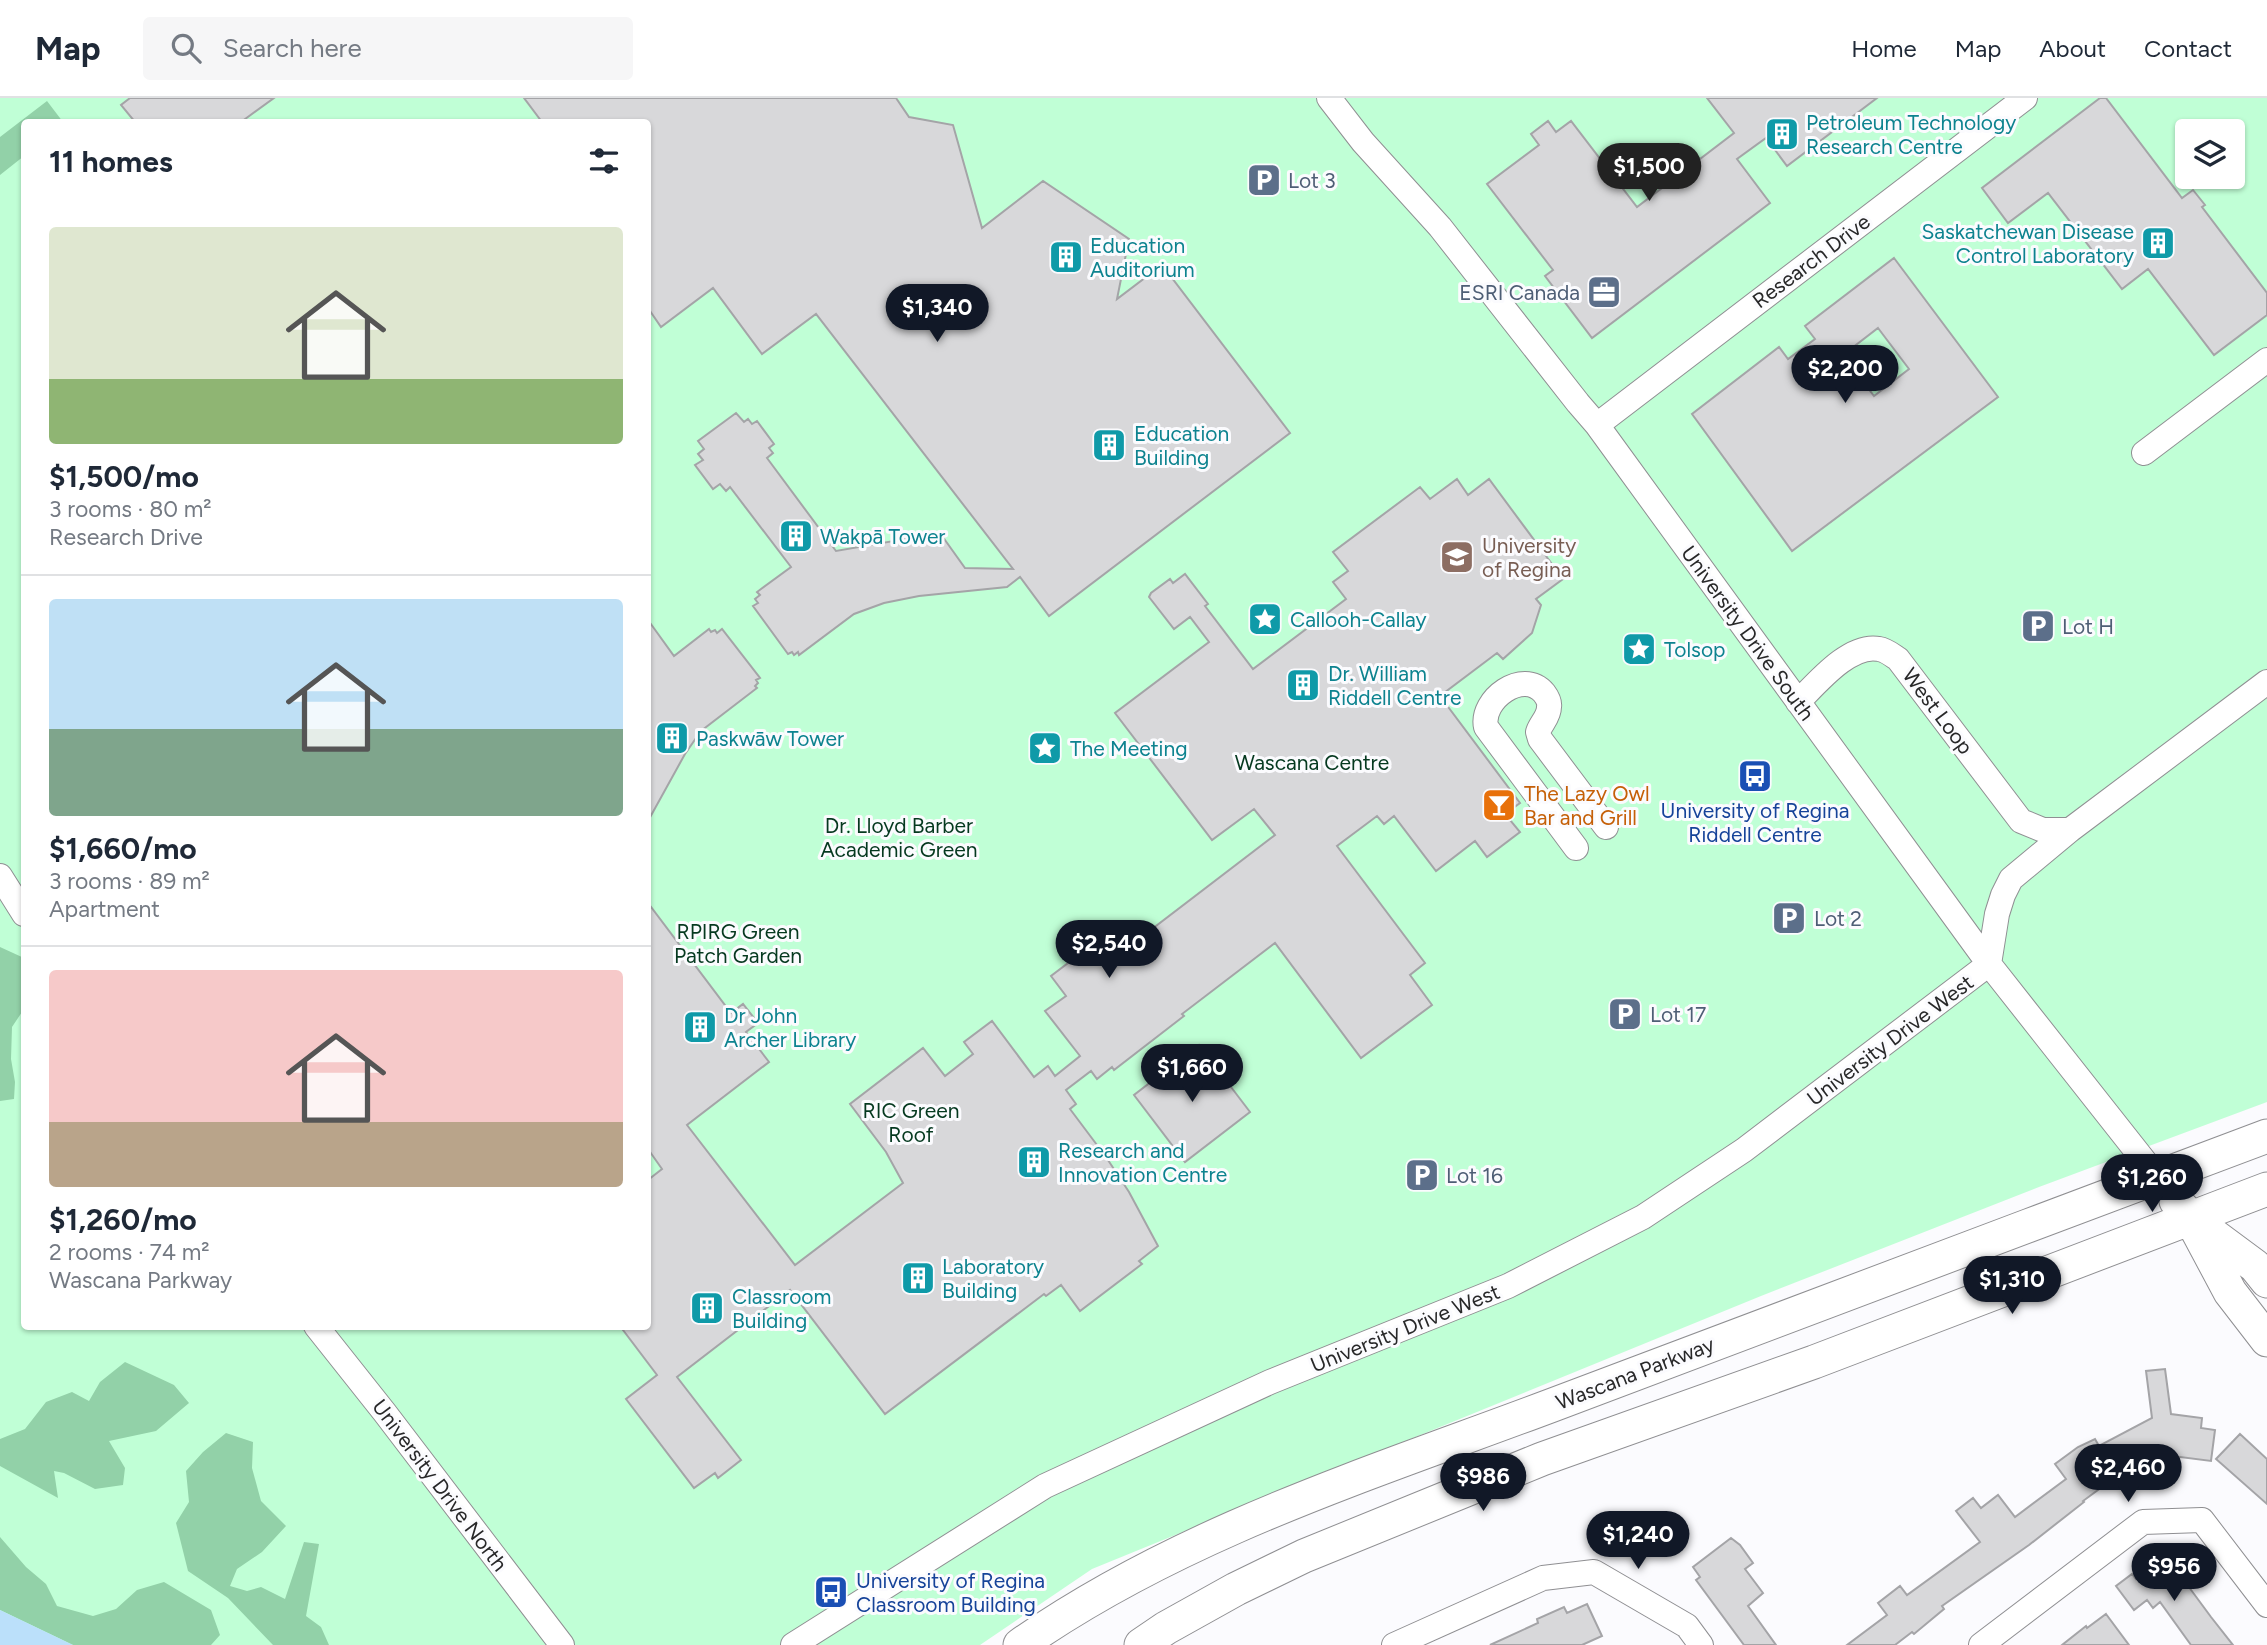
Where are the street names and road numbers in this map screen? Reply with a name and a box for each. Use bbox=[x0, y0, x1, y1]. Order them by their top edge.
street label: Research Drive bbox=[1747, 209, 1875, 313]
street label: University Drive South bbox=[1676, 541, 1820, 725]
street label: West Loop bbox=[1898, 663, 1978, 759]
street label: University Drive West bbox=[1802, 969, 1978, 1111]
street label: University Drive West bbox=[1307, 1279, 1503, 1377]
street label: Wascana Parkway bbox=[1552, 1331, 1718, 1415]
street label: University Drive North bbox=[367, 1394, 513, 1576]

